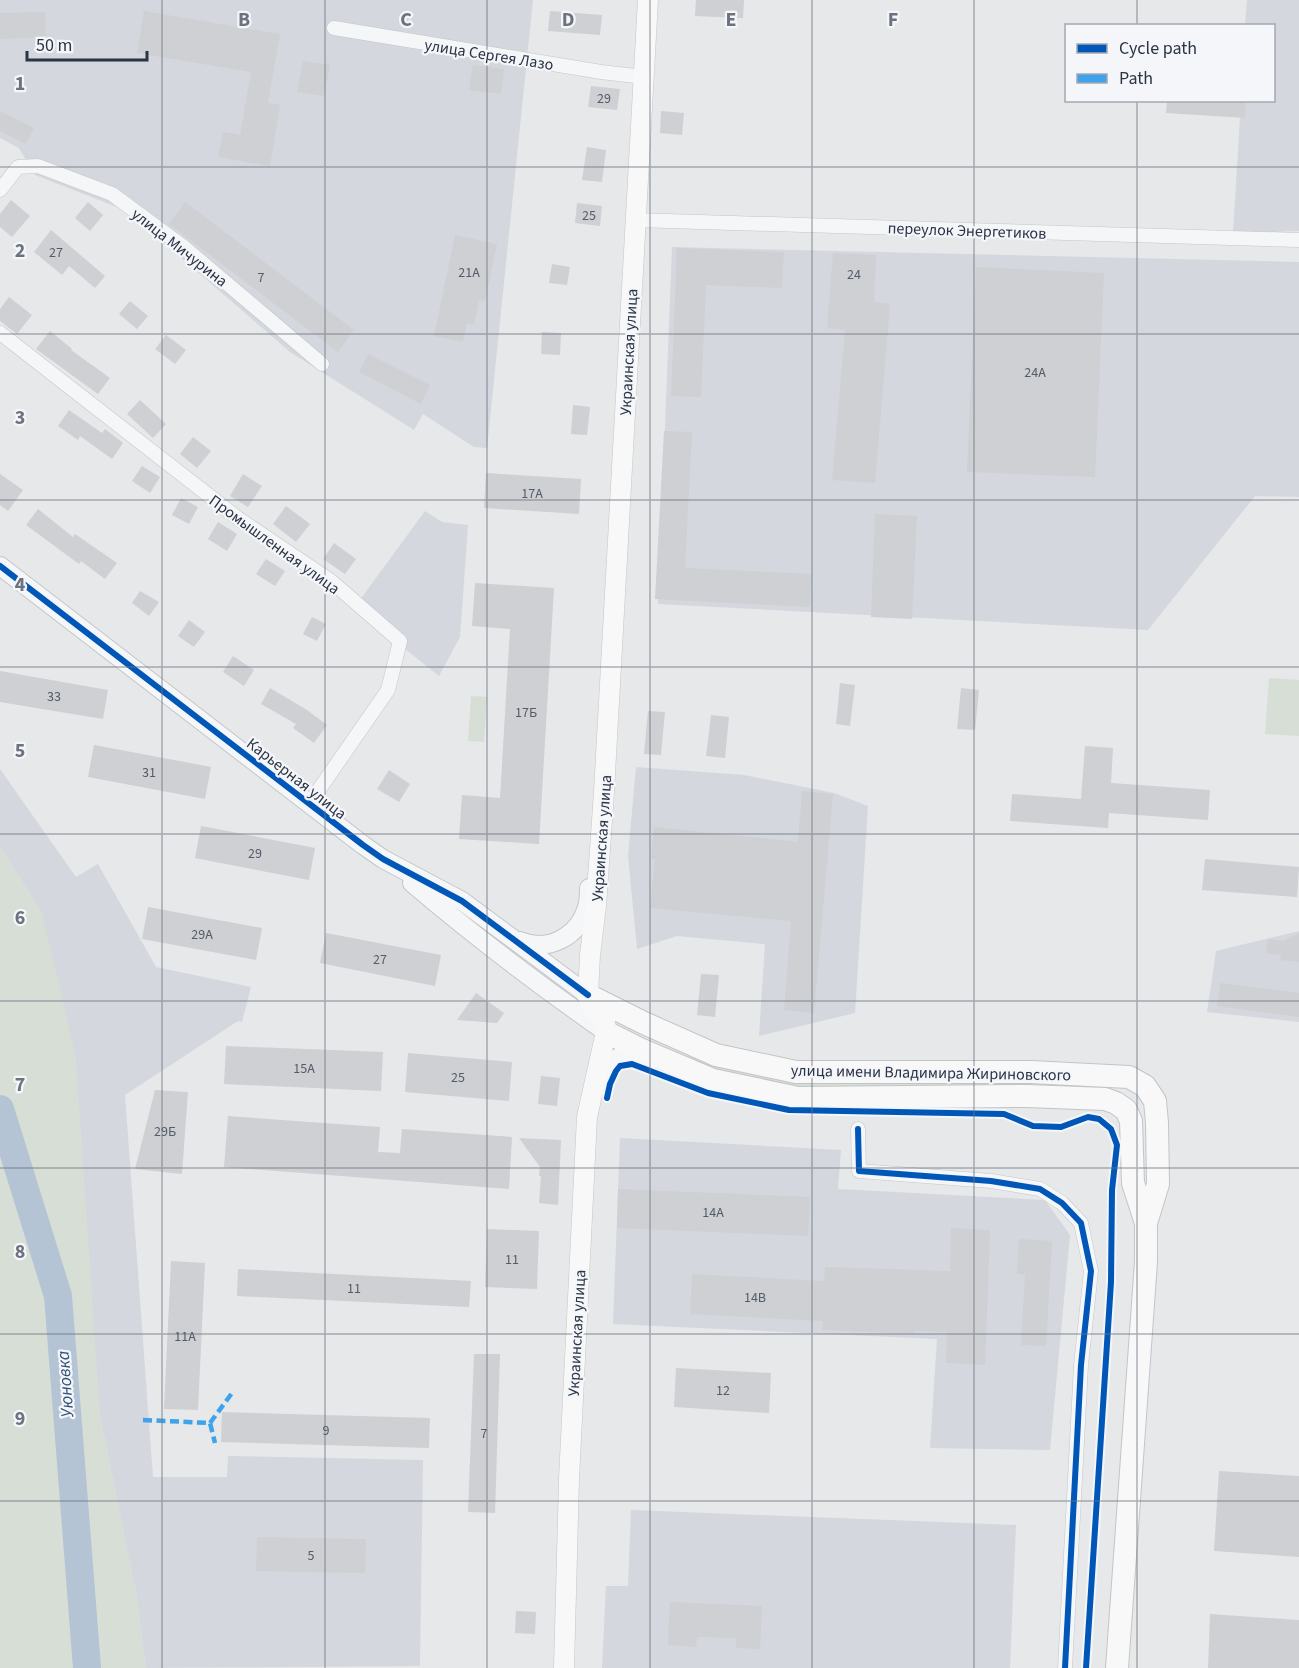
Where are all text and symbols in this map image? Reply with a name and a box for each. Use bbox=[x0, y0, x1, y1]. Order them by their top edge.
text: B bbox=[238, 6, 250, 34]
text: C bbox=[400, 6, 412, 34]
text: D bbox=[562, 6, 574, 34]
text: E bbox=[726, 6, 736, 34]
text: F bbox=[888, 6, 898, 34]
scale bar bbox=[27, 24, 147, 62]
legend bbox=[1065, 24, 1275, 102]
text: 50 m bbox=[36, 33, 72, 58]
street label: улица Сергея Лазо bbox=[423, 34, 555, 76]
text: Cycle path bbox=[1119, 36, 1197, 61]
text: Path bbox=[1119, 66, 1153, 91]
text: 1 bbox=[15, 70, 25, 98]
house number: 29 bbox=[597, 89, 611, 109]
street label: улица Мичурина bbox=[127, 203, 232, 292]
house number: 25 bbox=[582, 206, 596, 226]
street label: переулок Энергетиков bbox=[887, 217, 1047, 245]
text: 2 bbox=[15, 237, 25, 265]
house number: 27 bbox=[49, 243, 63, 263]
house number: 21А bbox=[458, 263, 480, 283]
house number: 24 bbox=[847, 265, 861, 285]
house number: 7 bbox=[258, 268, 265, 288]
street label: Украинская улица bbox=[615, 288, 643, 416]
house number: 24А bbox=[1024, 363, 1046, 383]
text: 3 bbox=[15, 404, 25, 432]
house number: 17А bbox=[521, 484, 543, 504]
street label: Промышленная улица bbox=[205, 490, 344, 600]
text: 4 bbox=[15, 571, 26, 599]
house number: 33 bbox=[47, 687, 61, 707]
house number: 17Б bbox=[515, 703, 537, 723]
street label: Карьерная улица bbox=[242, 733, 351, 825]
text: 5 bbox=[15, 737, 25, 765]
house number: 31 bbox=[142, 763, 156, 783]
street label: Украинская улица bbox=[587, 774, 617, 902]
house number: 29 bbox=[248, 844, 262, 864]
text: 6 bbox=[15, 904, 25, 932]
house number: 29А bbox=[191, 925, 213, 945]
house number: 27 bbox=[373, 950, 387, 970]
house number: 15А bbox=[293, 1059, 315, 1079]
street label: улица имени Владимира Жириновского bbox=[791, 1060, 1071, 1086]
house number: 25 bbox=[451, 1068, 465, 1088]
text: 7 bbox=[15, 1071, 25, 1099]
house number: 29Б bbox=[154, 1122, 176, 1142]
house number: 14А bbox=[702, 1203, 724, 1223]
text: 8 bbox=[15, 1238, 25, 1266]
house number: 11 bbox=[505, 1250, 519, 1270]
street label: Украинская улица bbox=[563, 1269, 591, 1397]
house number: 11 bbox=[347, 1279, 361, 1299]
house number: 14В bbox=[744, 1288, 766, 1308]
house number: 11А bbox=[174, 1327, 196, 1347]
water label: Уюновка bbox=[51, 1349, 80, 1418]
house number: 12 bbox=[716, 1381, 730, 1401]
text: 9 bbox=[15, 1405, 25, 1433]
house number: 9 bbox=[323, 1421, 330, 1441]
house number: 7 bbox=[481, 1424, 488, 1444]
house number: 5 bbox=[308, 1546, 315, 1566]

